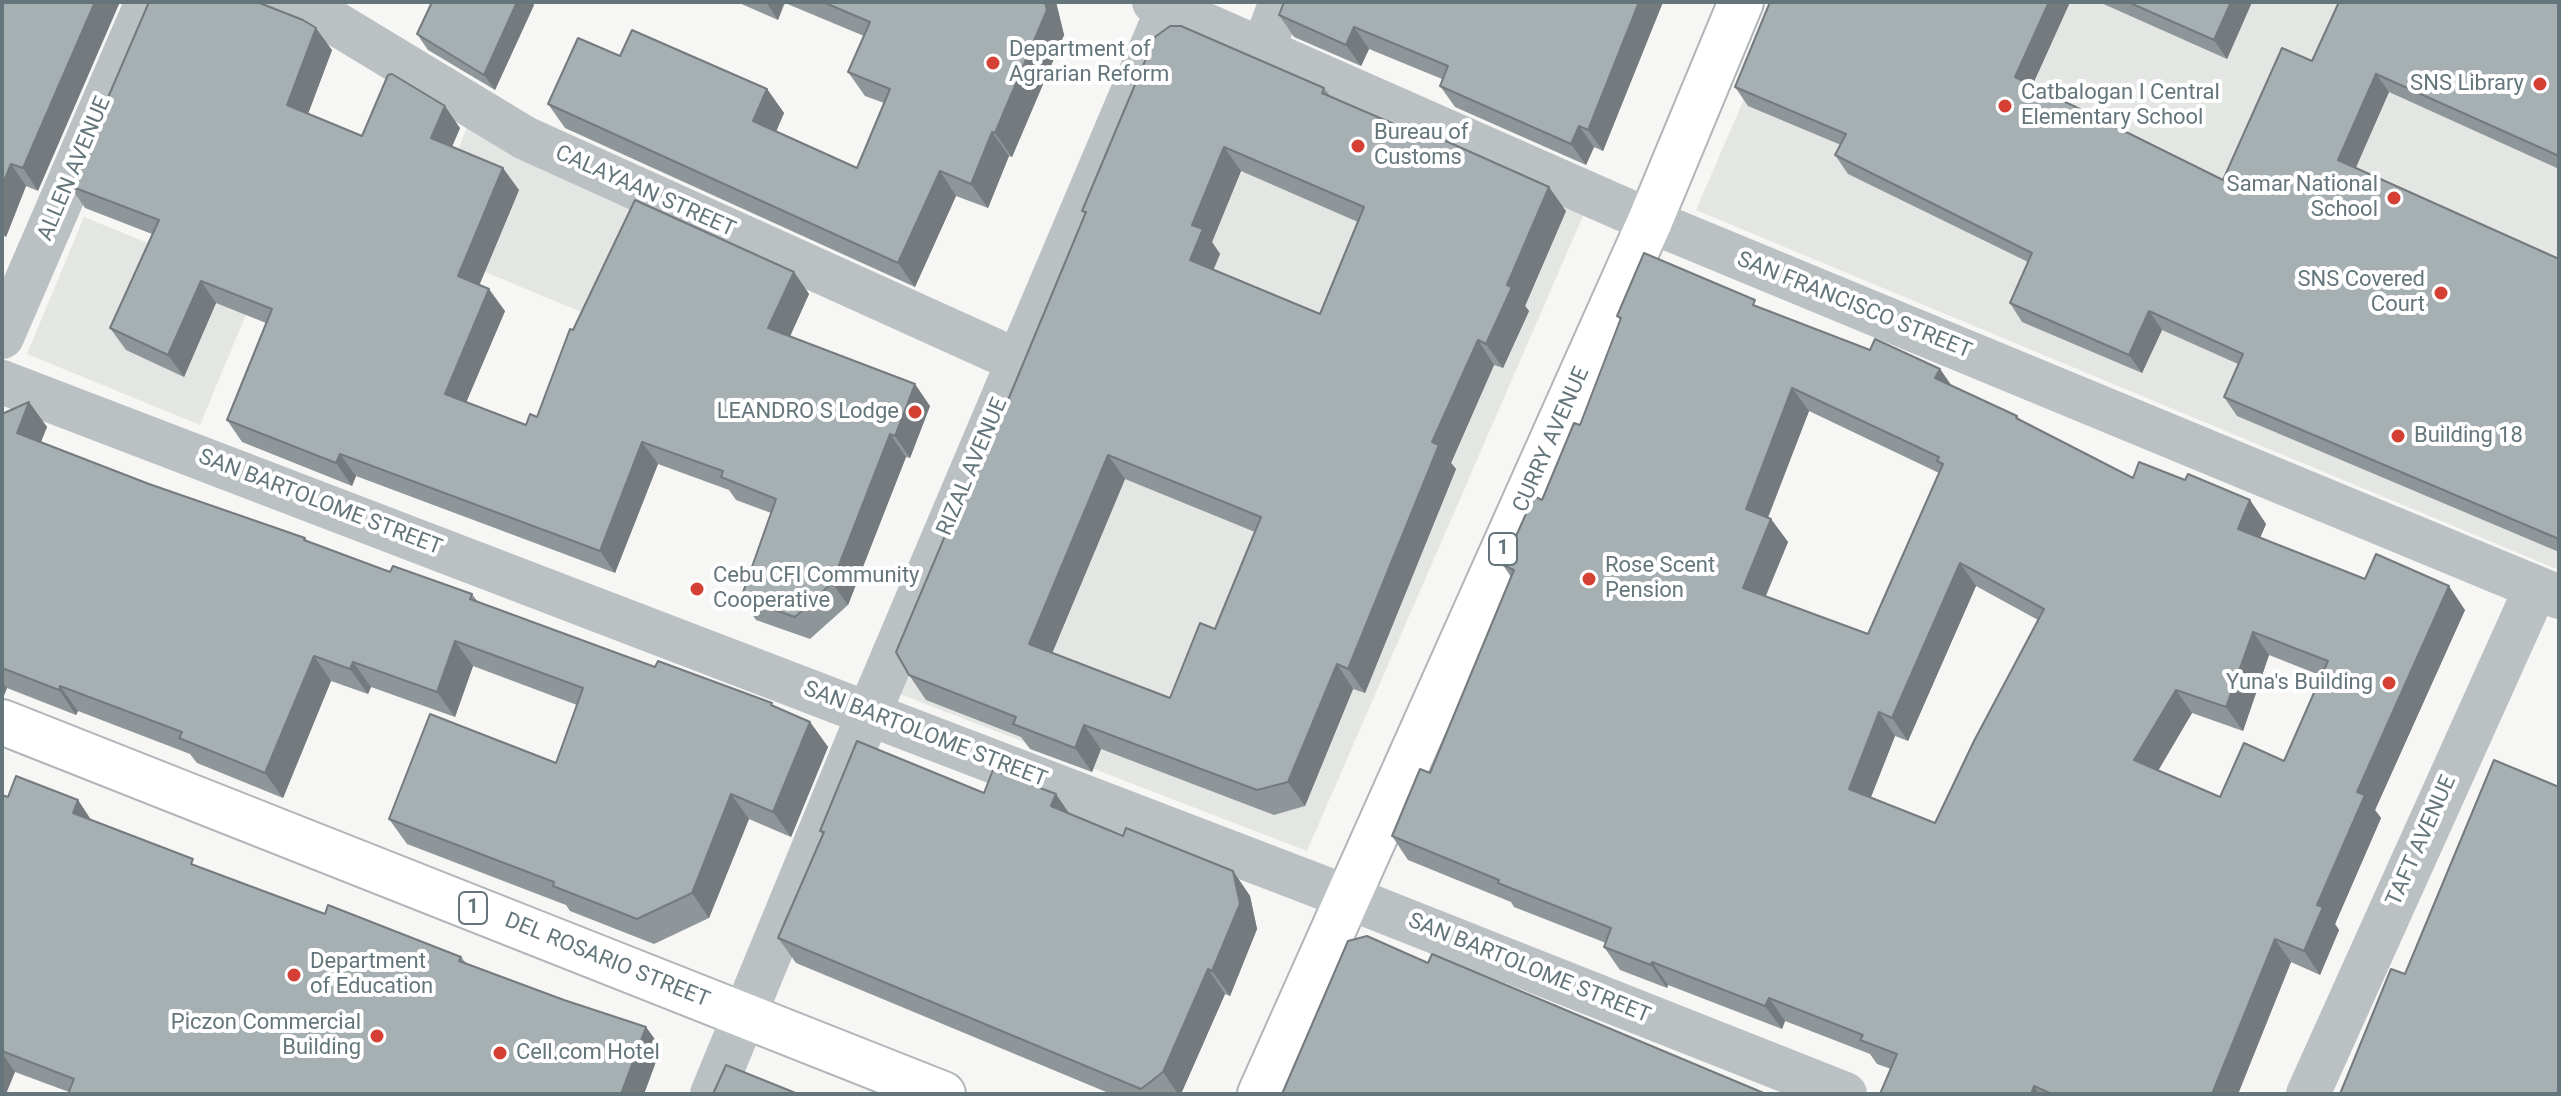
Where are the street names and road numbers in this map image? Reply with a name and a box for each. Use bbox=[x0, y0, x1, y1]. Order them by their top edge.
street label: ALLEN AVENUE bbox=[33, 93, 117, 245]
street label: CALAYAAN STREET bbox=[551, 140, 739, 244]
street label: SAN FRANCISCO STREET bbox=[1733, 247, 1975, 365]
street label: CURRY AVENUE bbox=[1508, 363, 1596, 517]
street label: RIZAL AVENUE bbox=[932, 394, 1014, 540]
street label: SAN BARTOLOME STREET bbox=[194, 444, 446, 562]
road number: 1 bbox=[1489, 533, 1517, 565]
street label: SAN BARTOLOME STREET bbox=[799, 676, 1051, 794]
street label: TAFT AVENUE bbox=[2381, 772, 2463, 910]
road number: 1 bbox=[459, 892, 487, 924]
street label: DEL ROSARIO STREET bbox=[501, 908, 713, 1014]
street label: SAN BARTOLOME STREET bbox=[1404, 908, 1654, 1030]

